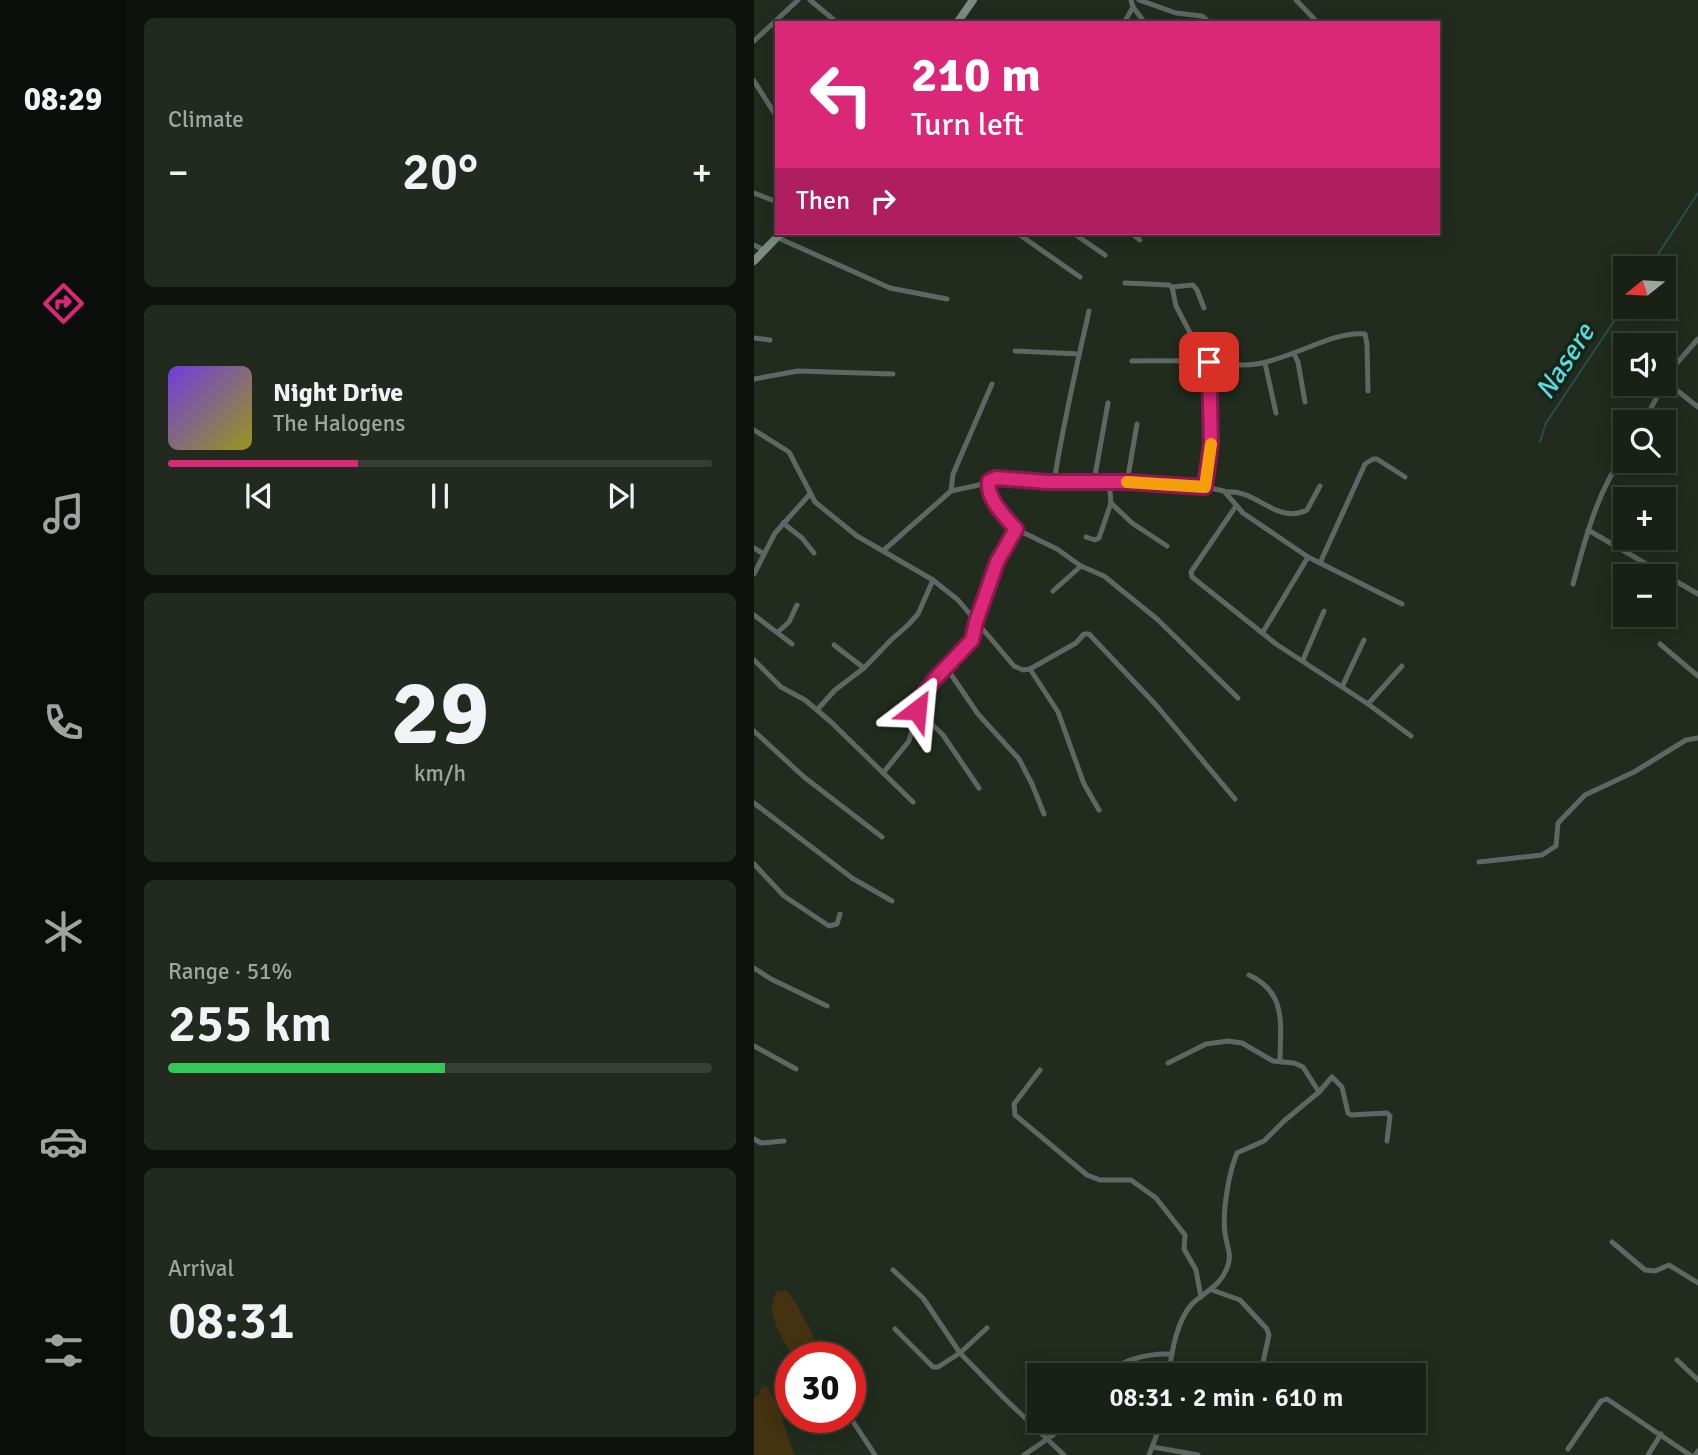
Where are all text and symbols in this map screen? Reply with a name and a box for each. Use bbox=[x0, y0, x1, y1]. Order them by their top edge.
text: 210 m bbox=[911, 45, 1041, 105]
icon: left bbox=[796, 49, 887, 140]
text: 08:29 bbox=[24, 80, 102, 119]
text: Climate bbox=[168, 105, 244, 134]
text: Turn left bbox=[911, 105, 1024, 144]
text: 20° bbox=[402, 140, 478, 204]
text: − bbox=[168, 149, 189, 196]
text: + bbox=[691, 149, 712, 196]
icon: right bbox=[864, 182, 902, 220]
text: Then bbox=[796, 185, 850, 217]
north arrow bbox=[1613, 256, 1676, 318]
map controls bbox=[1613, 256, 1676, 627]
icon: directions bbox=[39, 279, 88, 328]
water label: Nasere bbox=[1528, 316, 1603, 406]
pin bbox=[1179, 332, 1239, 392]
button: sound bbox=[1613, 333, 1676, 396]
icon: arrive bbox=[1190, 343, 1228, 381]
text: Night Drive bbox=[273, 377, 403, 409]
text: The Halogens bbox=[273, 409, 405, 438]
button: search bbox=[1613, 410, 1676, 473]
icon: previous bbox=[240, 477, 278, 515]
icon: pause bbox=[421, 477, 459, 515]
icon: next bbox=[602, 477, 640, 515]
button: + bbox=[1613, 487, 1676, 550]
icon: music bbox=[39, 489, 88, 538]
button: − bbox=[1613, 564, 1676, 627]
text: 29 bbox=[391, 657, 489, 770]
position arrow bbox=[880, 673, 954, 747]
icon: phone bbox=[39, 698, 88, 747]
text: km/h bbox=[414, 759, 466, 788]
icon: climate bbox=[39, 907, 88, 956]
text: Range · 51% bbox=[168, 957, 292, 986]
text: 255 km bbox=[168, 992, 332, 1056]
icon: car bbox=[39, 1117, 88, 1166]
text: Arrival bbox=[168, 1254, 234, 1283]
text: 08:31 bbox=[168, 1289, 295, 1353]
icon: filters bbox=[39, 1326, 88, 1375]
speed limit sign: 30 bbox=[775, 1342, 866, 1433]
text: 08:31 · 2 min · 610 m bbox=[1110, 1382, 1343, 1414]

